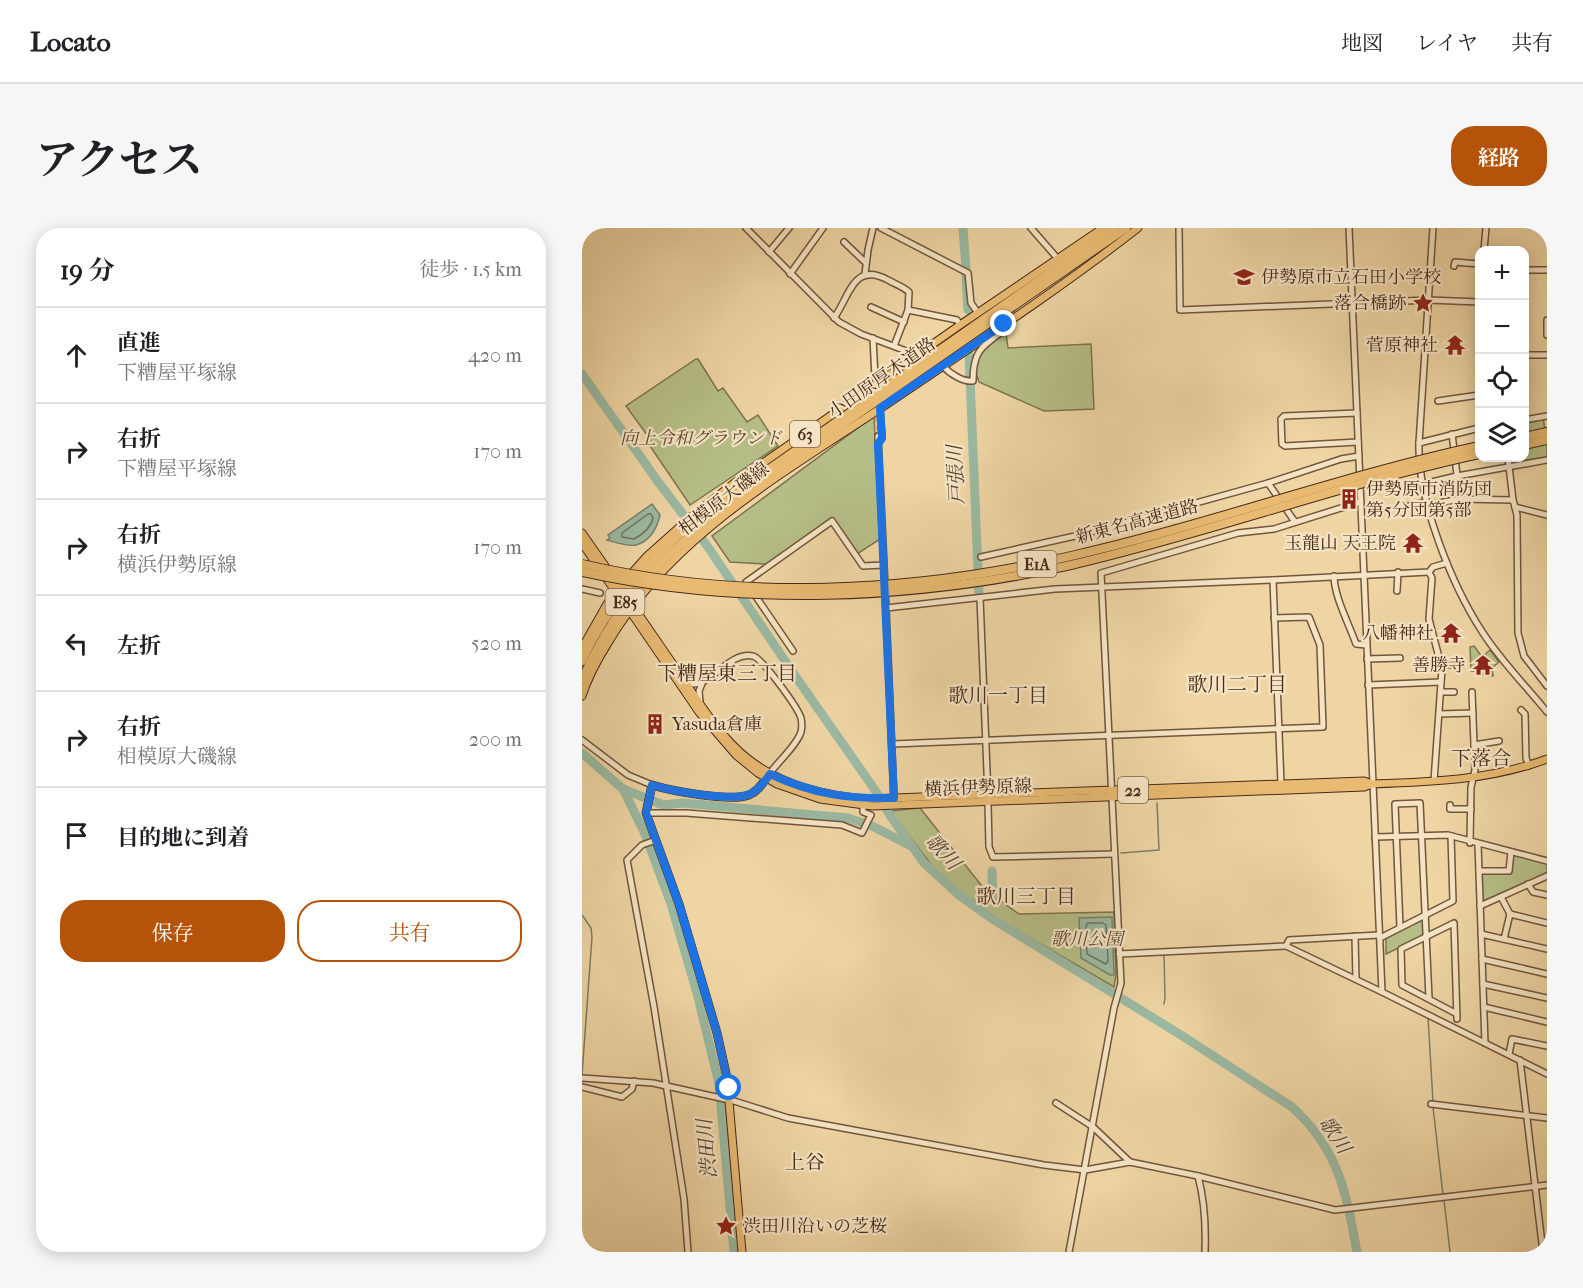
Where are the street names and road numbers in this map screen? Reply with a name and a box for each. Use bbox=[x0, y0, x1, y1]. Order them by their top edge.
street label: 小田原厚木道路 bbox=[824, 333, 940, 423]
road number: 63 bbox=[790, 421, 820, 447]
street label: 相模原大磯線 bbox=[675, 458, 773, 540]
street label: 新東名高速道路 bbox=[1073, 496, 1201, 548]
road number: E1A bbox=[1018, 551, 1056, 577]
road number: E85 bbox=[606, 589, 645, 615]
street label: 横浜伊勢原線 bbox=[924, 776, 1032, 800]
road number: 22 bbox=[1118, 777, 1148, 803]

